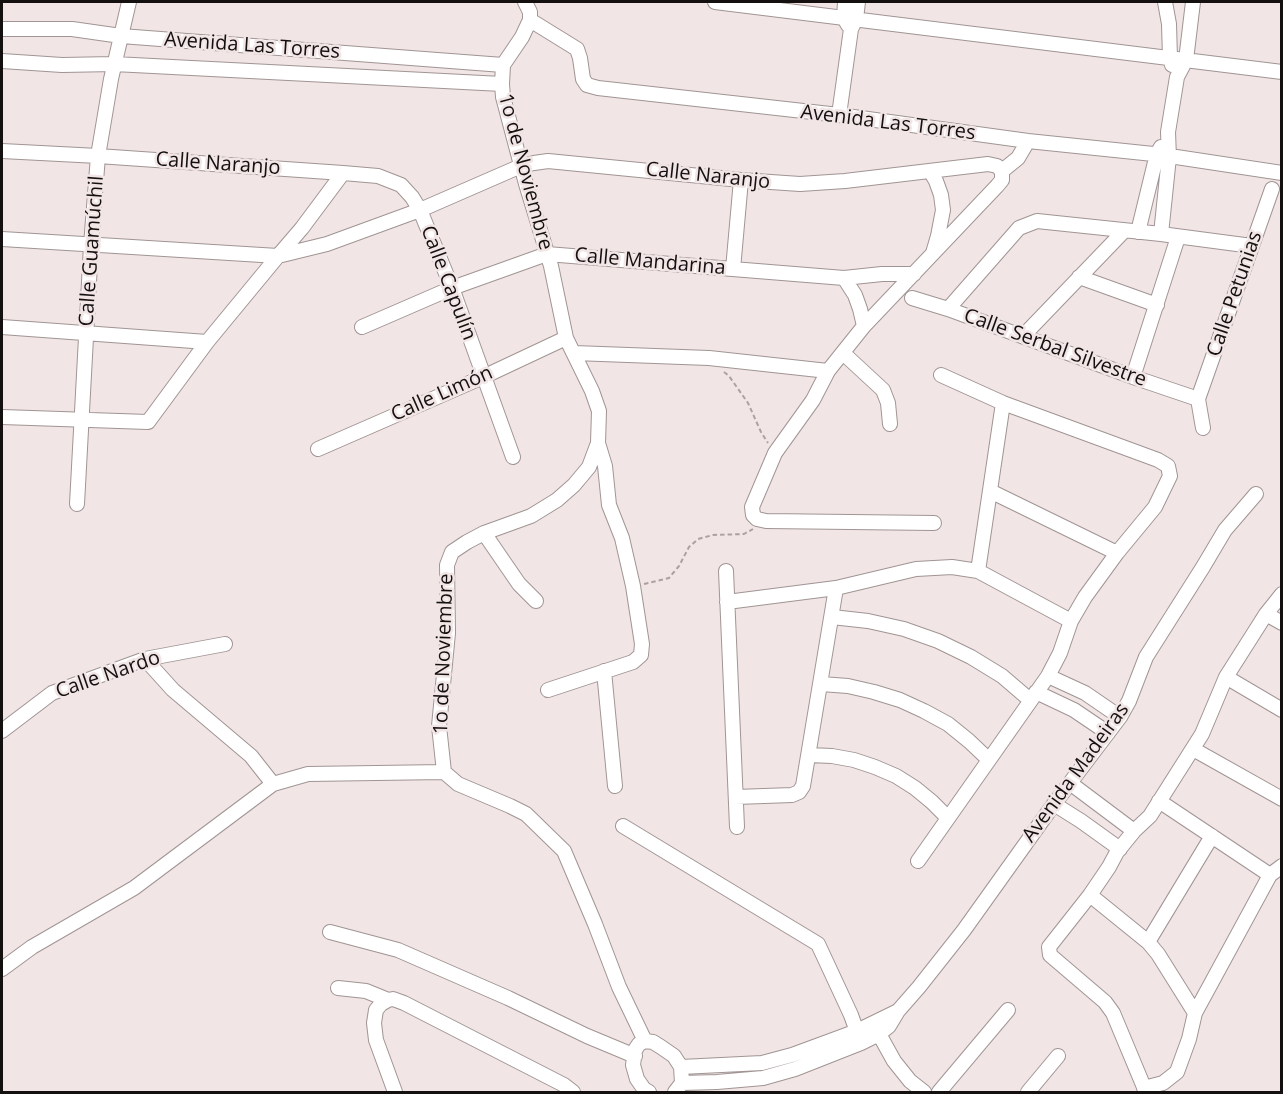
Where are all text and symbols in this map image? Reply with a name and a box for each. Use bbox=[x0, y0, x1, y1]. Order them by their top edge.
street label: Avenida Las Torres bbox=[163, 28, 341, 64]
street label: 1o de Noviembre bbox=[493, 91, 557, 253]
street label: Avenida Las Torres bbox=[799, 100, 977, 146]
street label: Calle Naranjo bbox=[155, 148, 281, 180]
street label: Calle Naranjo bbox=[645, 158, 771, 194]
street label: Calle Guamúchil bbox=[75, 175, 109, 327]
street label: Calle Capulín bbox=[415, 222, 481, 344]
street label: Calle Petunias bbox=[1202, 228, 1268, 360]
street label: Calle Mandarina bbox=[573, 243, 727, 281]
street label: Calle Serbal Silvestre bbox=[960, 304, 1150, 392]
street label: Calle Limón bbox=[388, 361, 496, 427]
street label: 1o de Noviembre bbox=[429, 573, 459, 735]
street label: Calle Nardo bbox=[53, 646, 163, 704]
street label: Avenida Madeiras bbox=[1017, 699, 1135, 847]

